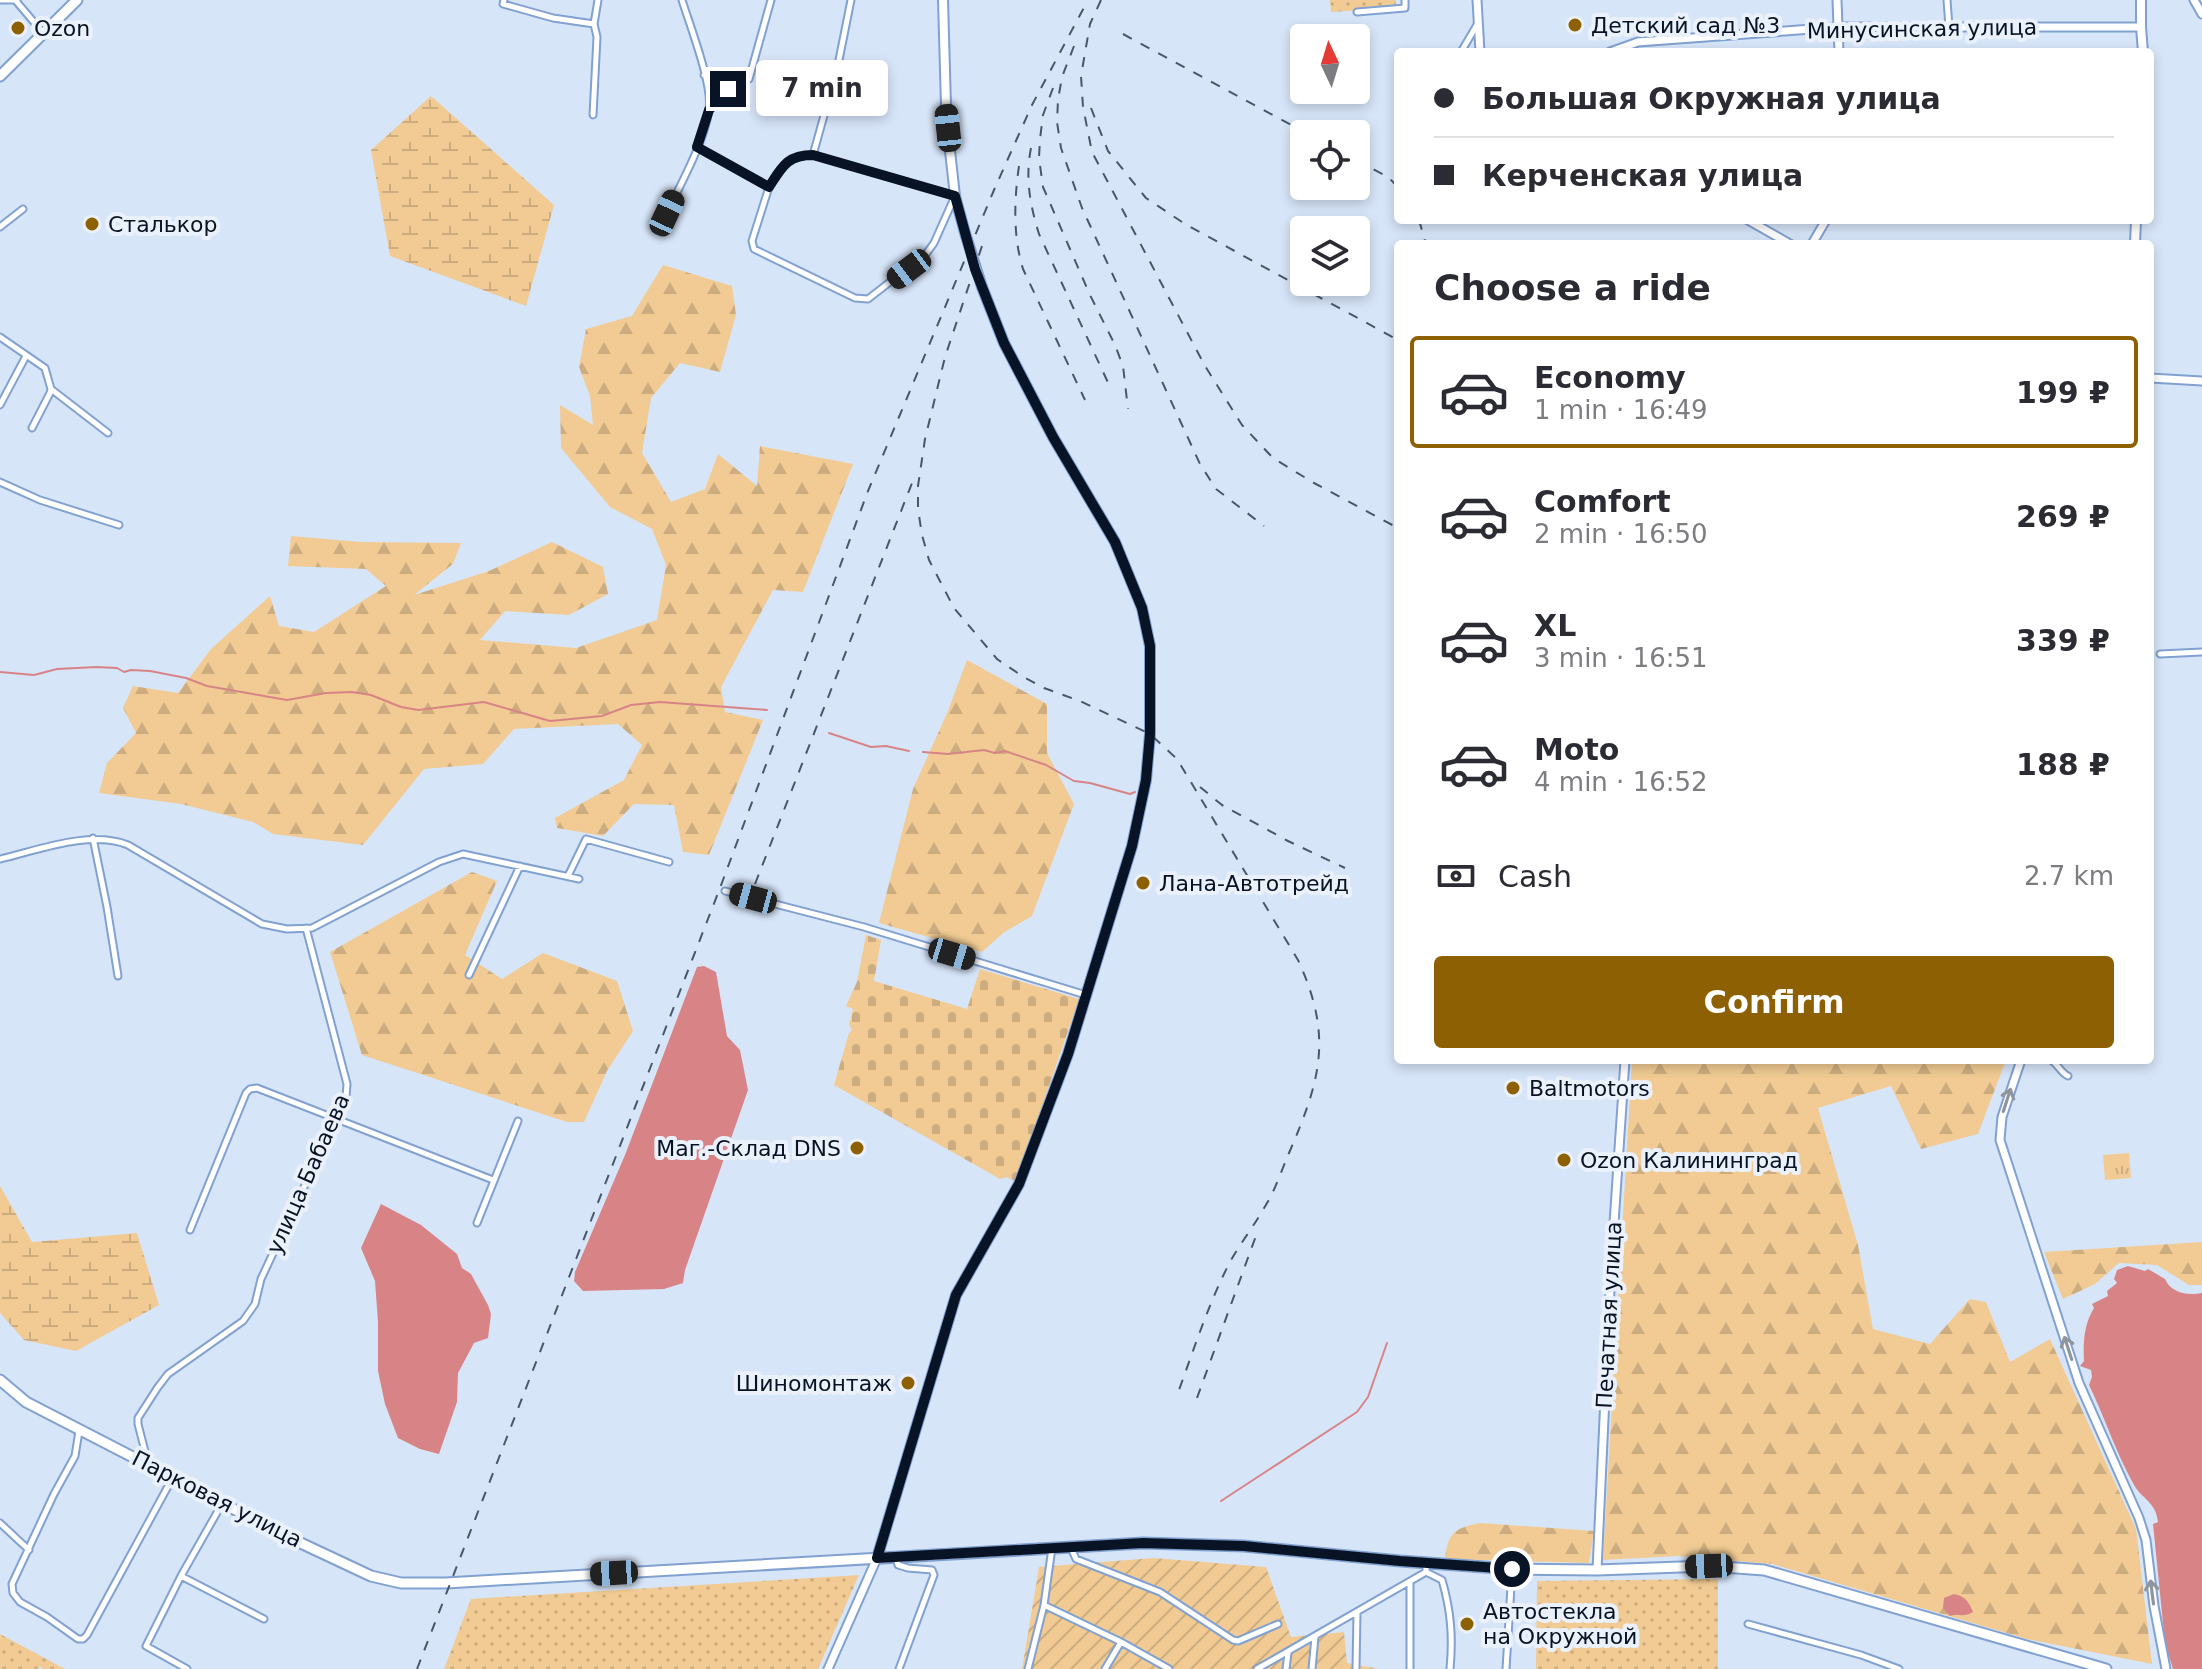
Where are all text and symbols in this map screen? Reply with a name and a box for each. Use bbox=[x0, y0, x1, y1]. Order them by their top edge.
place label: Детский сад №3 bbox=[1591, 13, 1780, 38]
street label: Минусинская улица bbox=[1807, 14, 2037, 44]
place label: Ozon bbox=[34, 16, 90, 41]
marker: Детский сад №3 bbox=[1566, 16, 1584, 34]
marker: Ozon bbox=[9, 19, 27, 37]
north arrow bbox=[1290, 24, 1370, 104]
map controls bbox=[1290, 24, 1370, 296]
callout: 7 min bbox=[756, 61, 888, 117]
route end bbox=[710, 71, 746, 107]
text: 7 min bbox=[781, 73, 863, 103]
text: Большая Окружная улица bbox=[1482, 81, 1941, 116]
car bbox=[934, 103, 962, 153]
button: locate bbox=[1290, 120, 1370, 200]
text: Керченская улица bbox=[1482, 158, 1803, 193]
car bbox=[646, 186, 688, 240]
place label: Сталькор bbox=[108, 212, 217, 237]
marker: Сталькор bbox=[83, 215, 101, 233]
button: layers bbox=[1290, 216, 1370, 296]
car bbox=[883, 245, 935, 293]
text: Choose a ride bbox=[1434, 267, 1711, 308]
icon: car bbox=[1438, 356, 1510, 428]
text: Economy bbox=[1534, 360, 1686, 395]
text: 199 ₽ bbox=[2016, 375, 2110, 410]
text: 1 min · 16:49 bbox=[1534, 395, 1708, 425]
icon: car bbox=[1438, 480, 1510, 552]
text: Comfort bbox=[1534, 484, 1671, 519]
text: 269 ₽ bbox=[2016, 499, 2110, 534]
text: 2 min · 16:50 bbox=[1534, 519, 1708, 549]
icon: car bbox=[1438, 604, 1510, 676]
text: XL bbox=[1534, 608, 1576, 643]
text: 339 ₽ bbox=[2016, 623, 2110, 658]
text: 3 min · 16:51 bbox=[1534, 643, 1708, 673]
icon: car bbox=[1438, 728, 1510, 800]
text: Moto bbox=[1534, 732, 1619, 767]
text: 188 ₽ bbox=[2016, 747, 2110, 782]
text: 4 min · 16:52 bbox=[1534, 767, 1708, 797]
icon: cash bbox=[1434, 854, 1478, 898]
text: Cash bbox=[1498, 859, 1572, 894]
text: 2.7 km bbox=[2024, 861, 2114, 891]
place label: Лана-Автотрейд bbox=[1159, 871, 1349, 896]
marker: Лана-Автотрейд bbox=[1134, 874, 1152, 892]
car bbox=[727, 880, 779, 916]
car bbox=[926, 936, 978, 972]
button: Confirm bbox=[1434, 956, 2114, 1048]
place label: Baltmotors bbox=[1529, 1076, 1650, 1101]
marker: Baltmotors bbox=[1504, 1079, 1522, 1097]
one-way arrow bbox=[2001, 1088, 2016, 1113]
street label: улица Бабаева bbox=[262, 1090, 354, 1258]
place label: Маг.-Склад DNS bbox=[656, 1136, 841, 1161]
marker: Маг.-Склад DNS bbox=[848, 1139, 866, 1157]
place label: Ozon Калининград bbox=[1580, 1148, 1798, 1173]
marker: Ozon Калининград bbox=[1555, 1151, 1573, 1169]
street label: Печатная улица bbox=[1592, 1221, 1626, 1409]
one-way arrow bbox=[2060, 1336, 2074, 1361]
place label: Шиномонтаж bbox=[736, 1371, 892, 1396]
marker: Шиномонтаж bbox=[899, 1374, 917, 1392]
street label: Парковая улица bbox=[128, 1445, 306, 1553]
route start bbox=[1494, 1551, 1530, 1587]
car bbox=[1685, 1553, 1733, 1579]
car bbox=[589, 1560, 639, 1586]
one-way arrow bbox=[2145, 1579, 2160, 1606]
place label: Автостекла на Окружной bbox=[1483, 1599, 1637, 1649]
marker: Автостекла на Окружной bbox=[1458, 1615, 1476, 1633]

